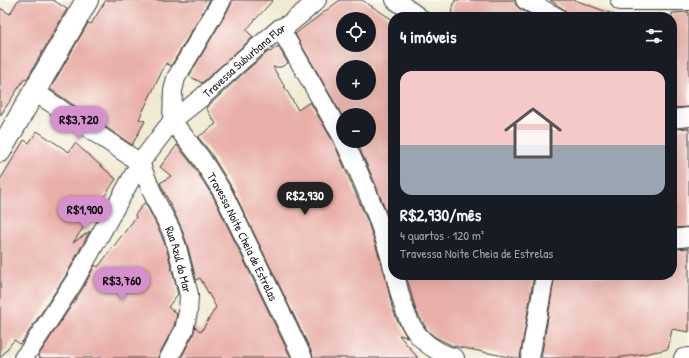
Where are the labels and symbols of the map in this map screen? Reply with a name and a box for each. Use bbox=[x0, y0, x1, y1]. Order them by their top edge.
street label: Travessa Suburbana Flor bbox=[199, 18, 288, 101]
pin: R$3,720 bbox=[42, 106, 116, 140]
street label: Travessa Noite Cheia de Estrelas bbox=[203, 169, 283, 304]
pin: R$2,930 bbox=[268, 182, 342, 216]
pin: R$1,900 bbox=[48, 196, 122, 230]
street label: Rua Azul do Mar bbox=[162, 223, 197, 295]
pin: R$3,760 bbox=[85, 267, 159, 301]

